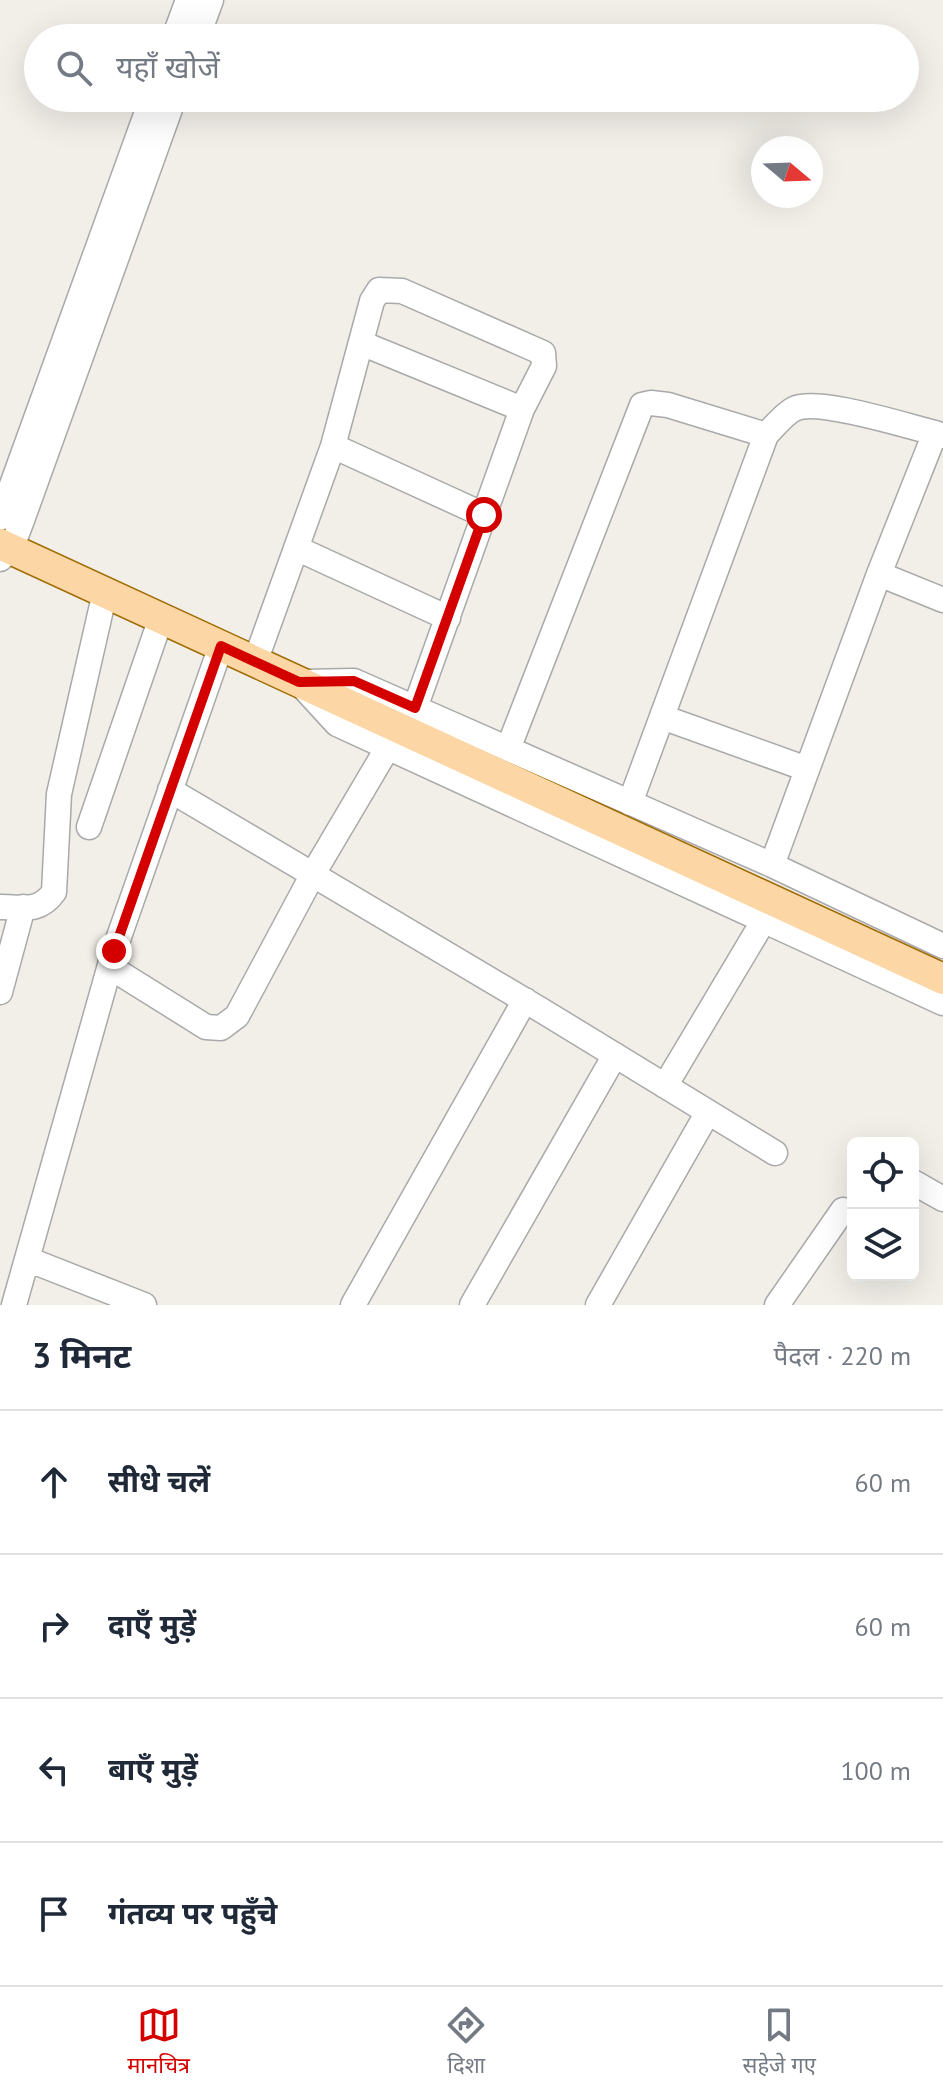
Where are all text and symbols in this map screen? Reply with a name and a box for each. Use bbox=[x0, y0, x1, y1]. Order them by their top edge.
search box bbox=[24, 24, 919, 112]
icon: search bbox=[52, 46, 96, 90]
text: यहाँ खोजें bbox=[116, 47, 220, 86]
north arrow bbox=[751, 136, 823, 208]
route start bbox=[466, 497, 502, 533]
route end bbox=[96, 933, 132, 969]
map controls bbox=[847, 1137, 919, 1281]
button: locate bbox=[847, 1137, 919, 1209]
button: layers bbox=[847, 1209, 919, 1281]
text: 3 मिनट bbox=[32, 1333, 131, 1377]
text: पैदल · 220 m bbox=[773, 1339, 911, 1372]
icon: ahead bbox=[32, 1460, 76, 1504]
text: सीधे चलें bbox=[108, 1461, 210, 1500]
text: 60 m bbox=[855, 1466, 911, 1499]
icon: right bbox=[32, 1604, 76, 1648]
text: दाएँ मुड़ें bbox=[108, 1605, 196, 1644]
text: 60 m bbox=[855, 1610, 911, 1643]
icon: left bbox=[32, 1748, 76, 1792]
text: बाएँ मुड़ें bbox=[108, 1749, 198, 1788]
text: 100 m bbox=[840, 1754, 911, 1787]
icon: arrive bbox=[32, 1892, 76, 1936]
text: गंतव्य पर पहुँचे bbox=[108, 1893, 277, 1932]
tab: मानचित्र bbox=[127, 2003, 190, 2082]
tab: दिशा bbox=[444, 2003, 488, 2082]
tab: सहेजे गए bbox=[743, 2003, 816, 2082]

